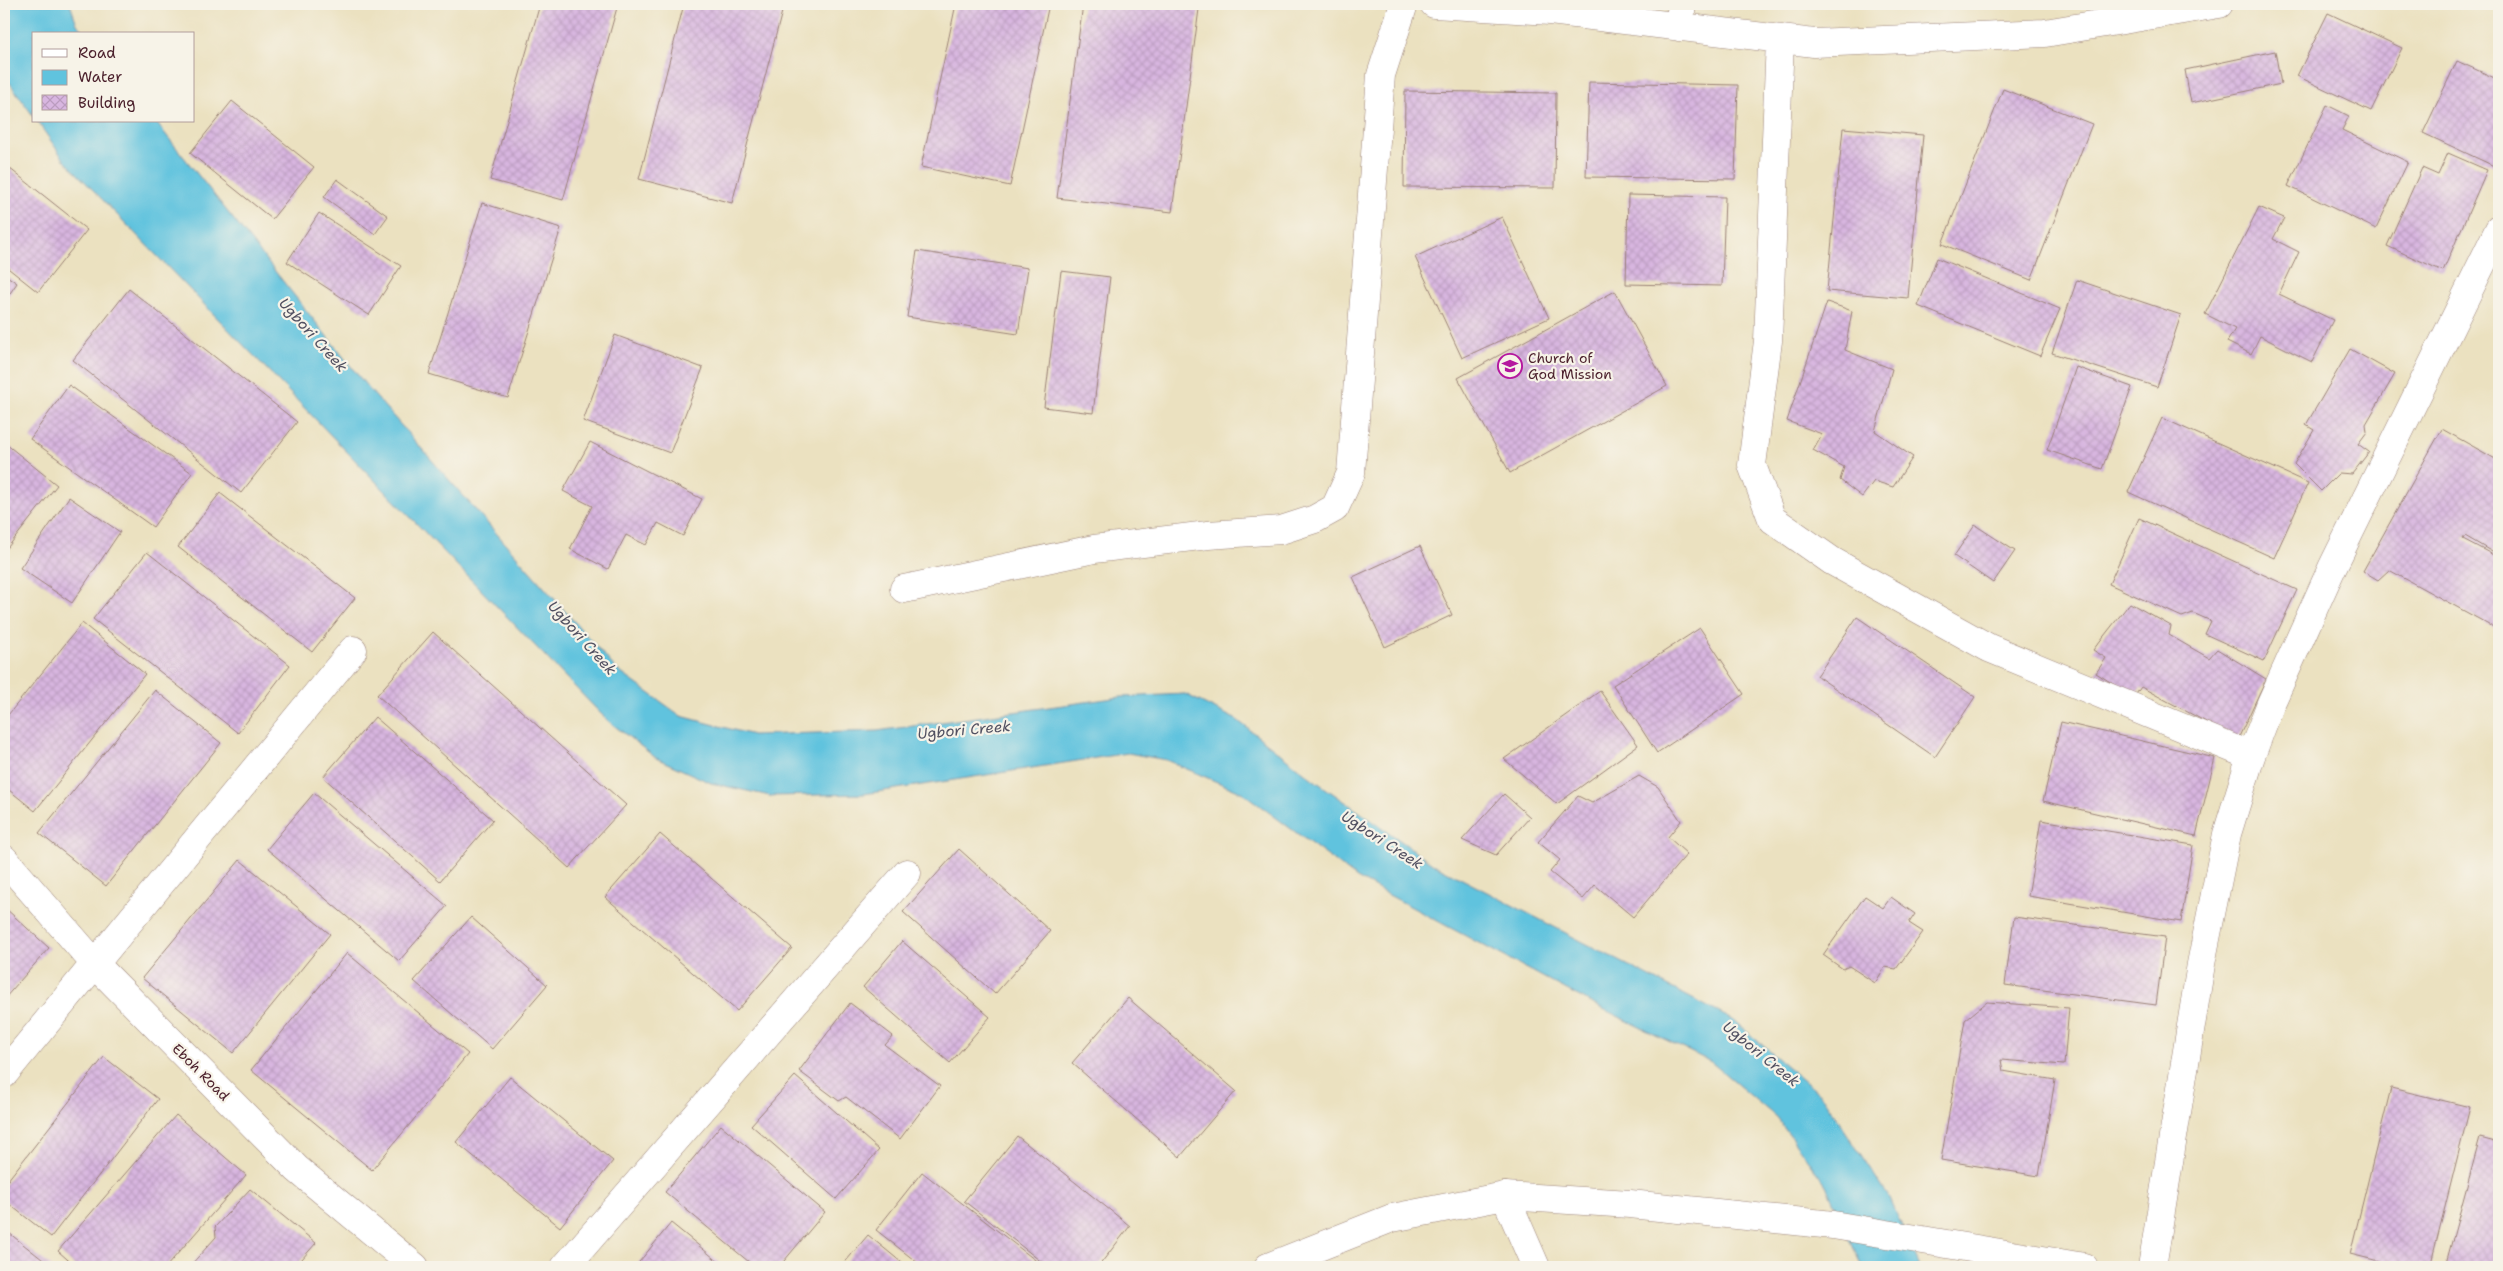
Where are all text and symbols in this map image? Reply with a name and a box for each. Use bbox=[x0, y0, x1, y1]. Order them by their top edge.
legend bbox=[32, 32, 195, 122]
text: Road bbox=[78, 43, 116, 63]
text: Water bbox=[78, 67, 122, 87]
text: Building bbox=[78, 93, 135, 113]
water label: Ugbori Creek bbox=[274, 293, 352, 377]
place label: Church of God Mission bbox=[1528, 349, 1612, 383]
school or university icon: Church of God Mission bbox=[1497, 353, 1523, 379]
water label: Ugbori Creek bbox=[543, 596, 621, 680]
water label: Ugbori Creek bbox=[916, 716, 1012, 744]
water label: Ugbori Creek bbox=[1337, 806, 1427, 874]
water label: Ugbori Creek bbox=[1718, 1017, 1804, 1092]
street label: Eboh Road bbox=[169, 1040, 234, 1105]

